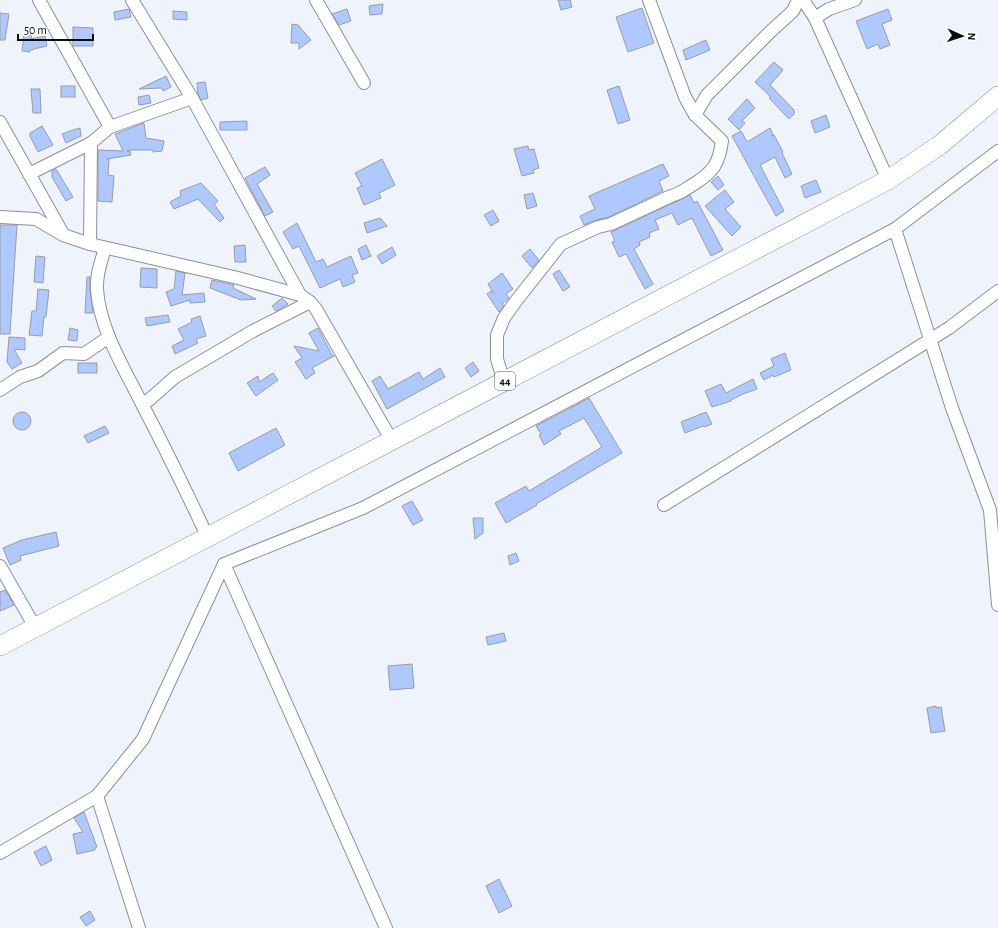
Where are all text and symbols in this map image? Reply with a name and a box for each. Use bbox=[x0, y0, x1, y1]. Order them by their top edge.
scale bar bbox=[18, 16, 93, 42]
north arrow bbox=[942, 16, 982, 56]
text: 50 m bbox=[24, 24, 47, 36]
text: N bbox=[966, 32, 977, 41]
road number: 44 bbox=[495, 372, 515, 390]

